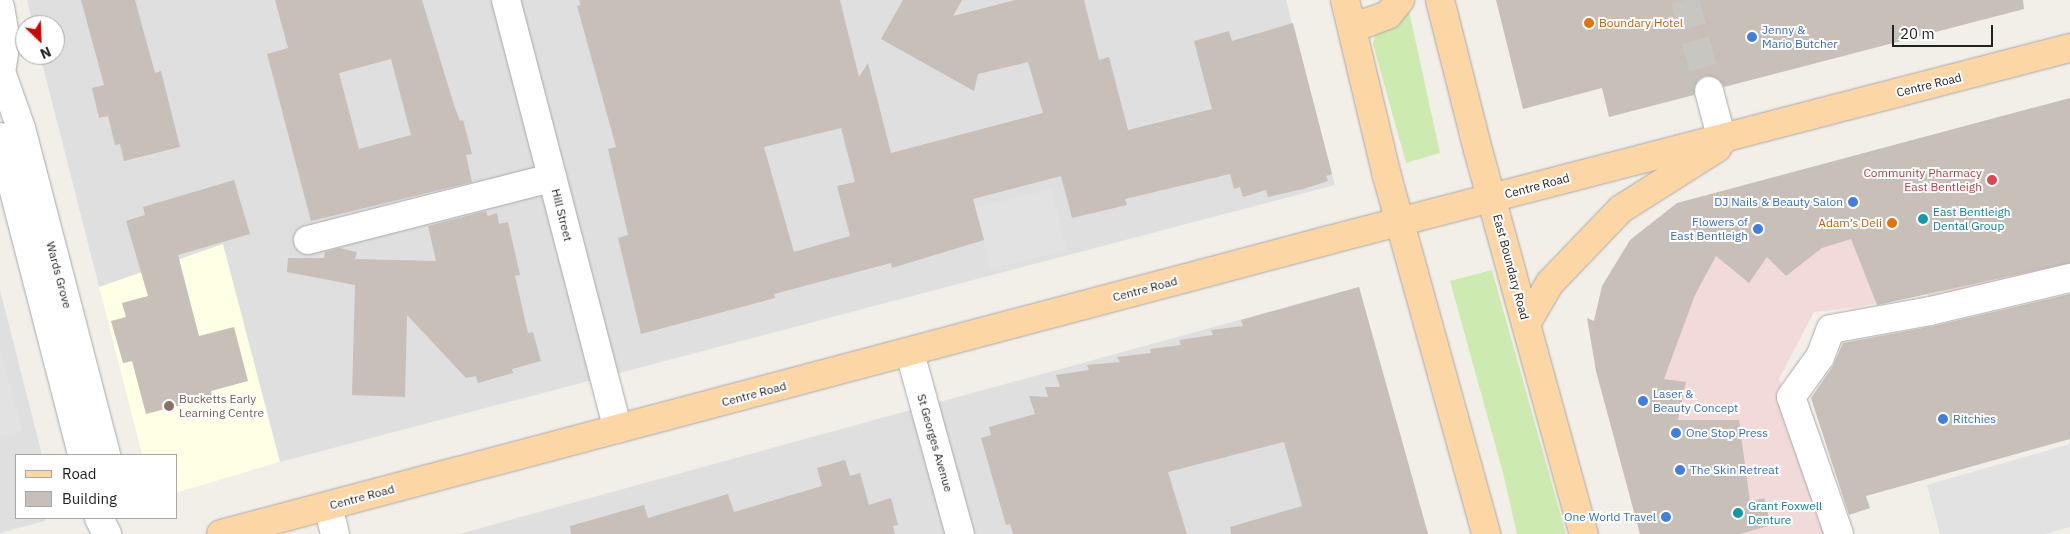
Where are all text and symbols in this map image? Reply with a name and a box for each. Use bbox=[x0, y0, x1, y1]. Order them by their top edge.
north arrow bbox=[15, 15, 65, 65]
scale bar bbox=[1895, 15, 1996, 47]
place label: Boundary Hotel bbox=[1599, 16, 1683, 30]
marker: Boundary Hotel bbox=[1583, 17, 1595, 29]
place label: Jenny & Mario Butcher bbox=[1762, 23, 1838, 51]
text: 20 m bbox=[1900, 24, 1935, 43]
marker: Jenny & Mario Butcher bbox=[1746, 31, 1758, 43]
text: N bbox=[37, 43, 54, 63]
street label: Centre Road bbox=[1895, 70, 1963, 100]
place label: Community Pharmacy East Bentleigh bbox=[1863, 166, 1982, 194]
street label: Centre Road bbox=[1503, 170, 1571, 202]
marker: Community Pharmacy East Bentleigh bbox=[1986, 174, 1998, 186]
street label: Hill Street bbox=[549, 187, 575, 243]
place label: DJ Nails & Beauty Salon bbox=[1714, 195, 1843, 209]
marker: DJ Nails & Beauty Salon bbox=[1847, 196, 1859, 208]
place label: East Bentleigh Dental Group bbox=[1933, 205, 2011, 233]
street label: East Boundary Road bbox=[1490, 213, 1532, 321]
marker: East Bentleigh Dental Group bbox=[1917, 213, 1929, 225]
place label: Flowers of East Bentleigh bbox=[1670, 215, 1748, 243]
place label: Adam’s Deli bbox=[1818, 216, 1882, 230]
marker: Adam’s Deli bbox=[1886, 217, 1898, 229]
marker: Flowers of East Bentleigh bbox=[1752, 223, 1764, 235]
street label: Wards Grove bbox=[43, 240, 75, 310]
street label: Centre Road bbox=[1111, 273, 1179, 305]
street label: Centre Road bbox=[720, 378, 788, 410]
place label: Laser & Beauty Concept bbox=[1653, 387, 1738, 415]
place label: Bucketts Early Learning Centre bbox=[179, 392, 264, 420]
street label: St Georges Avenue bbox=[914, 392, 956, 494]
marker: Laser & Beauty Concept bbox=[1637, 395, 1649, 407]
marker: Bucketts Early Learning Centre bbox=[163, 400, 175, 412]
place label: Ritchies bbox=[1953, 412, 1996, 426]
marker: Ritchies bbox=[1937, 413, 1949, 425]
place label: One Stop Press bbox=[1686, 426, 1768, 440]
marker: One Stop Press bbox=[1670, 427, 1682, 439]
legend bbox=[15, 454, 178, 519]
place label: The Skin Retreat bbox=[1690, 463, 1779, 477]
text: Road bbox=[62, 464, 97, 483]
marker: The Skin Retreat bbox=[1674, 464, 1686, 476]
street label: Centre Road bbox=[328, 481, 396, 513]
text: Building bbox=[62, 489, 117, 508]
place label: Grant Foxwell Denture bbox=[1748, 499, 1822, 527]
marker: Grant Foxwell Denture bbox=[1732, 507, 1744, 519]
place label: One World Travel bbox=[1564, 510, 1656, 524]
marker: One World Travel bbox=[1660, 511, 1672, 523]

